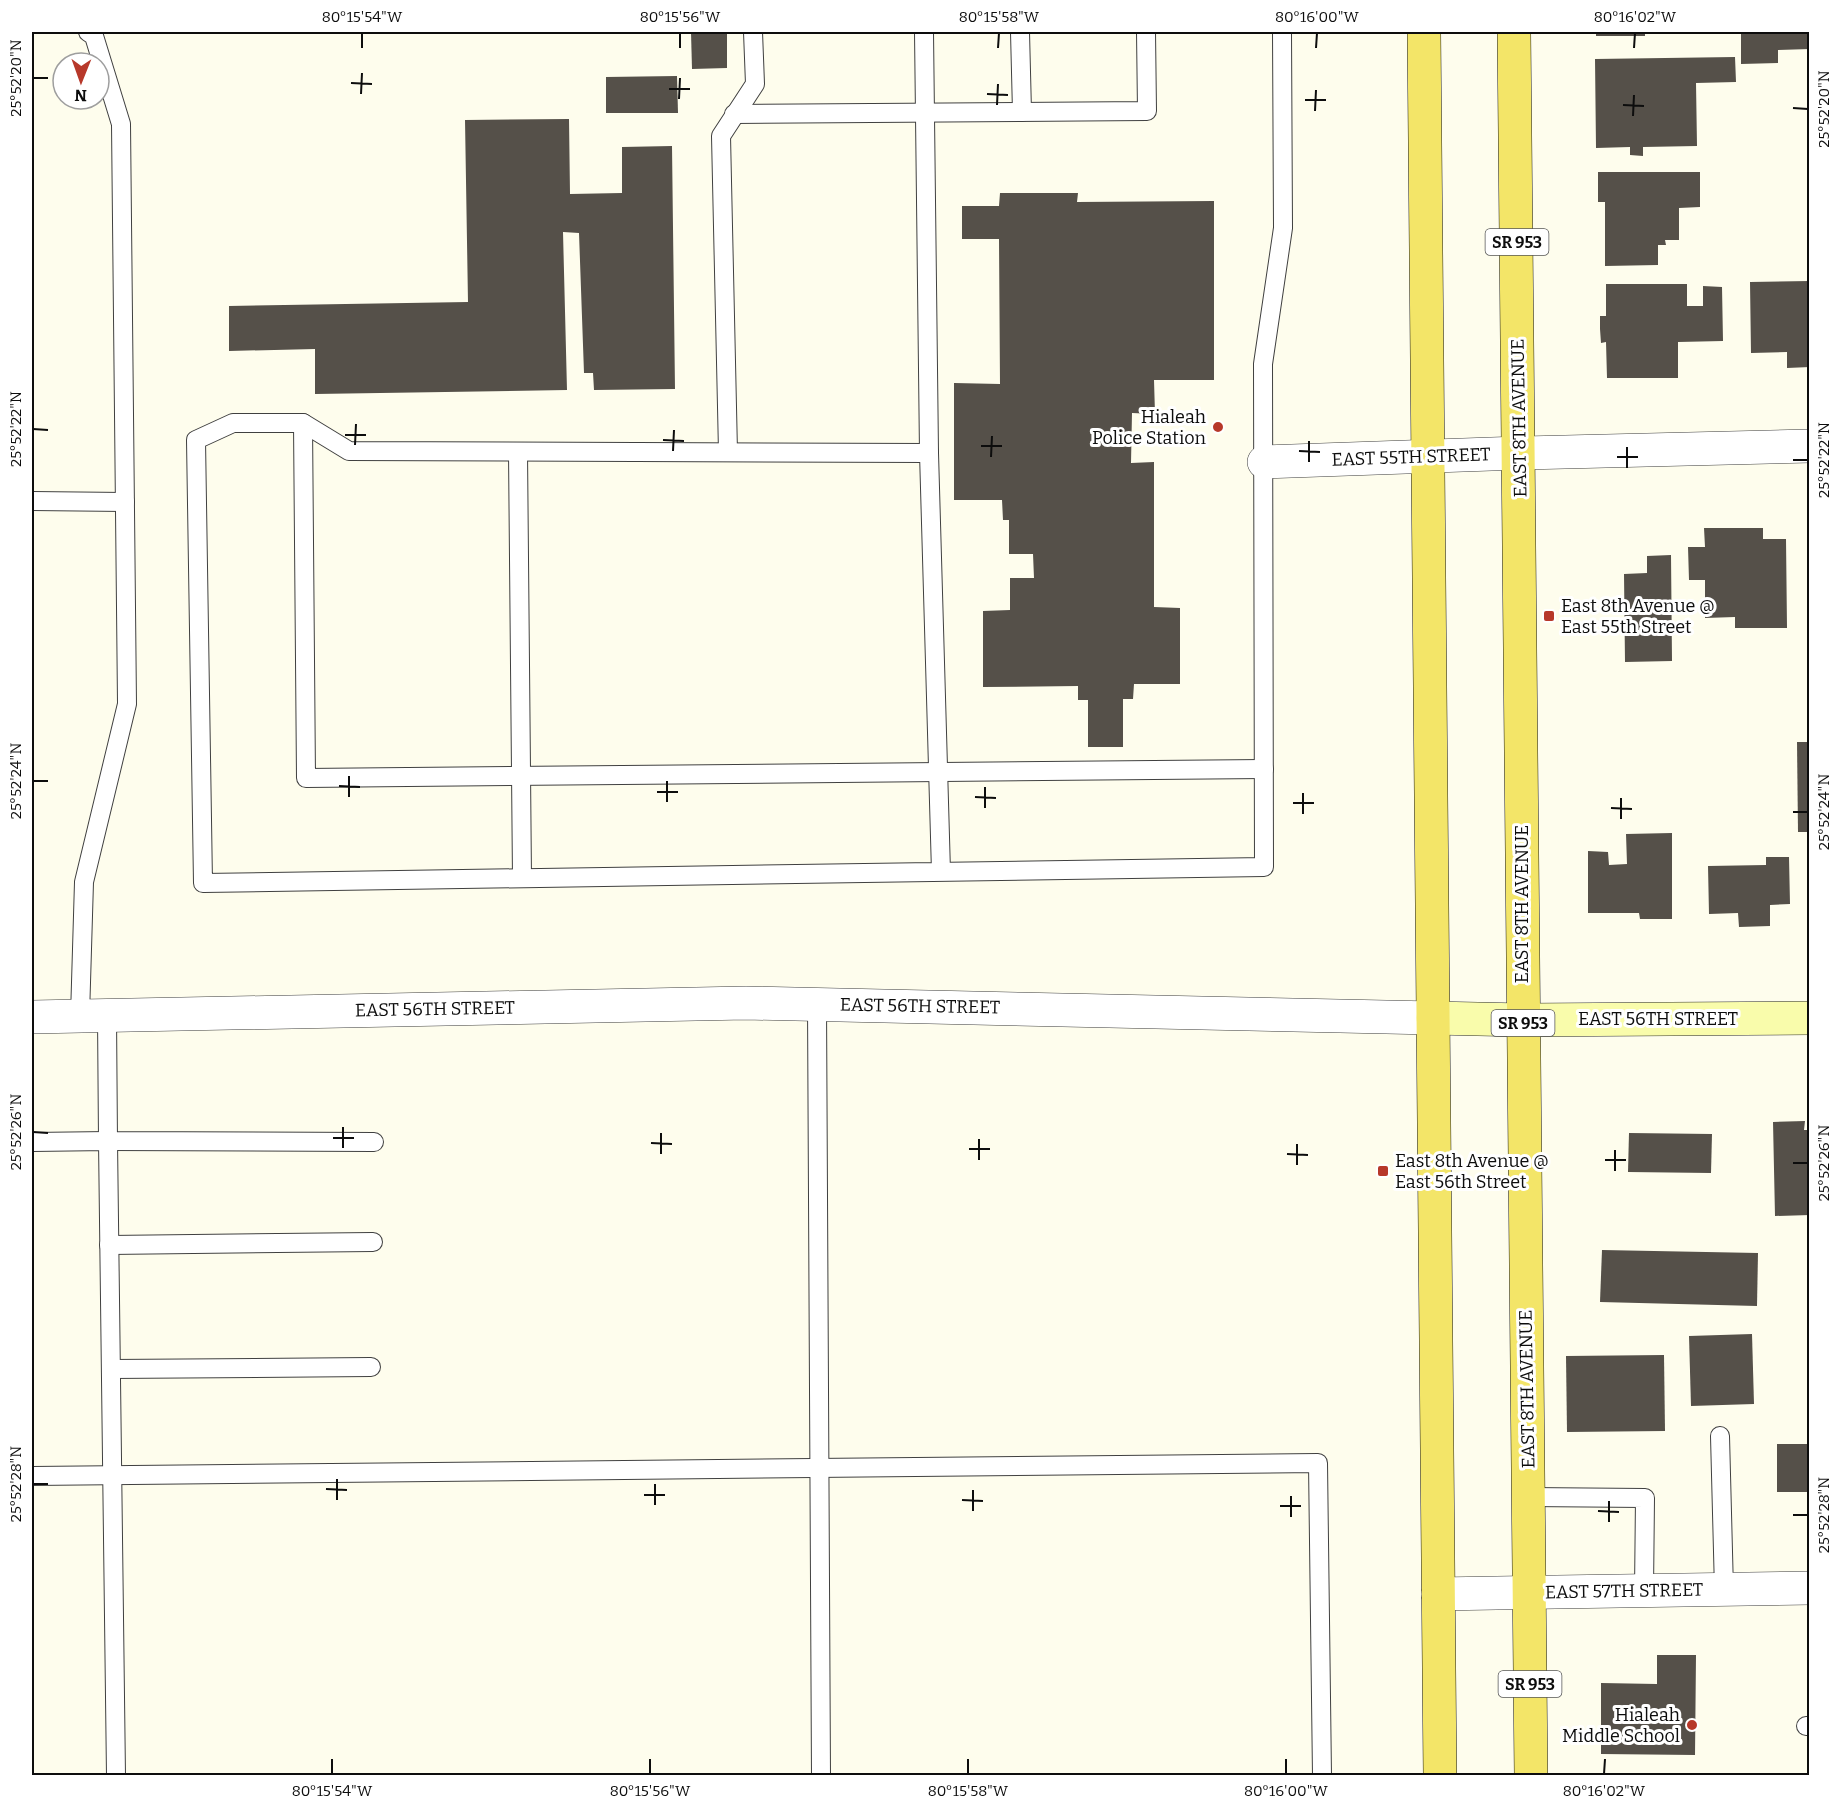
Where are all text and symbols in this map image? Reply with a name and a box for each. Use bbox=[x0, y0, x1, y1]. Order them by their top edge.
text: 80°15'54"W bbox=[322, 8, 403, 26]
text: 80°15'56"W bbox=[640, 8, 721, 26]
text: 80°15'58"W bbox=[959, 8, 1040, 26]
text: 80°16'00"W bbox=[1275, 8, 1360, 26]
text: 80°16'02"W bbox=[1594, 8, 1677, 26]
text: 25°52'20"N bbox=[7, 39, 25, 117]
north arrow bbox=[51, 51, 111, 111]
text: 25°52'20"N bbox=[1815, 70, 1833, 148]
text: N bbox=[74, 86, 87, 105]
road number: SR 953 bbox=[1486, 229, 1549, 255]
street label: EAST 8TH AVENUE bbox=[1507, 339, 1531, 497]
text: 25°52'22"N bbox=[7, 391, 25, 467]
place label: Hialeah Police Station bbox=[1092, 406, 1207, 449]
marker: Hialeah Police Station bbox=[1211, 420, 1225, 434]
text: 25°52'22"N bbox=[1815, 422, 1833, 498]
street label: EAST 55TH STREET bbox=[1331, 443, 1491, 471]
place label: East 8th Avenue @ East 55th Street bbox=[1561, 595, 1715, 638]
marker: East 8th Avenue @ East 55th Street bbox=[1542, 609, 1556, 623]
text: 25°52'24"N bbox=[7, 743, 25, 819]
text: 25°52'24"N bbox=[1815, 774, 1833, 850]
street label: EAST 8TH AVENUE bbox=[1511, 825, 1533, 983]
street label: EAST 56TH STREET bbox=[840, 994, 1001, 1018]
street label: EAST 56TH STREET bbox=[355, 997, 516, 1021]
street label: EAST 56TH STREET bbox=[1578, 1008, 1739, 1030]
road number: SR 953 bbox=[1492, 1010, 1555, 1036]
text: 25°52'26"N bbox=[7, 1094, 25, 1170]
text: 25°52'26"N bbox=[1815, 1125, 1833, 1201]
place label: East 8th Avenue @ East 56th Street bbox=[1395, 1150, 1549, 1193]
marker: East 8th Avenue @ East 56th Street bbox=[1376, 1164, 1390, 1178]
street label: EAST 8TH AVENUE bbox=[1515, 1310, 1539, 1468]
text: 25°52'28"N bbox=[7, 1446, 25, 1522]
text: 25°52'28"N bbox=[1815, 1477, 1833, 1553]
street label: EAST 57TH STREET bbox=[1545, 1579, 1704, 1603]
road number: SR 953 bbox=[1498, 1671, 1562, 1697]
place label: Hialeah Middle School bbox=[1562, 1704, 1680, 1747]
marker: Hialeah Middle School bbox=[1685, 1718, 1699, 1732]
text: 80°15'54"W bbox=[292, 1782, 373, 1800]
text: 80°15'56"W bbox=[610, 1782, 691, 1800]
text: 80°15'58"W bbox=[928, 1782, 1009, 1800]
text: 80°16'00"W bbox=[1244, 1782, 1329, 1800]
text: 80°16'02"W bbox=[1563, 1782, 1646, 1800]

